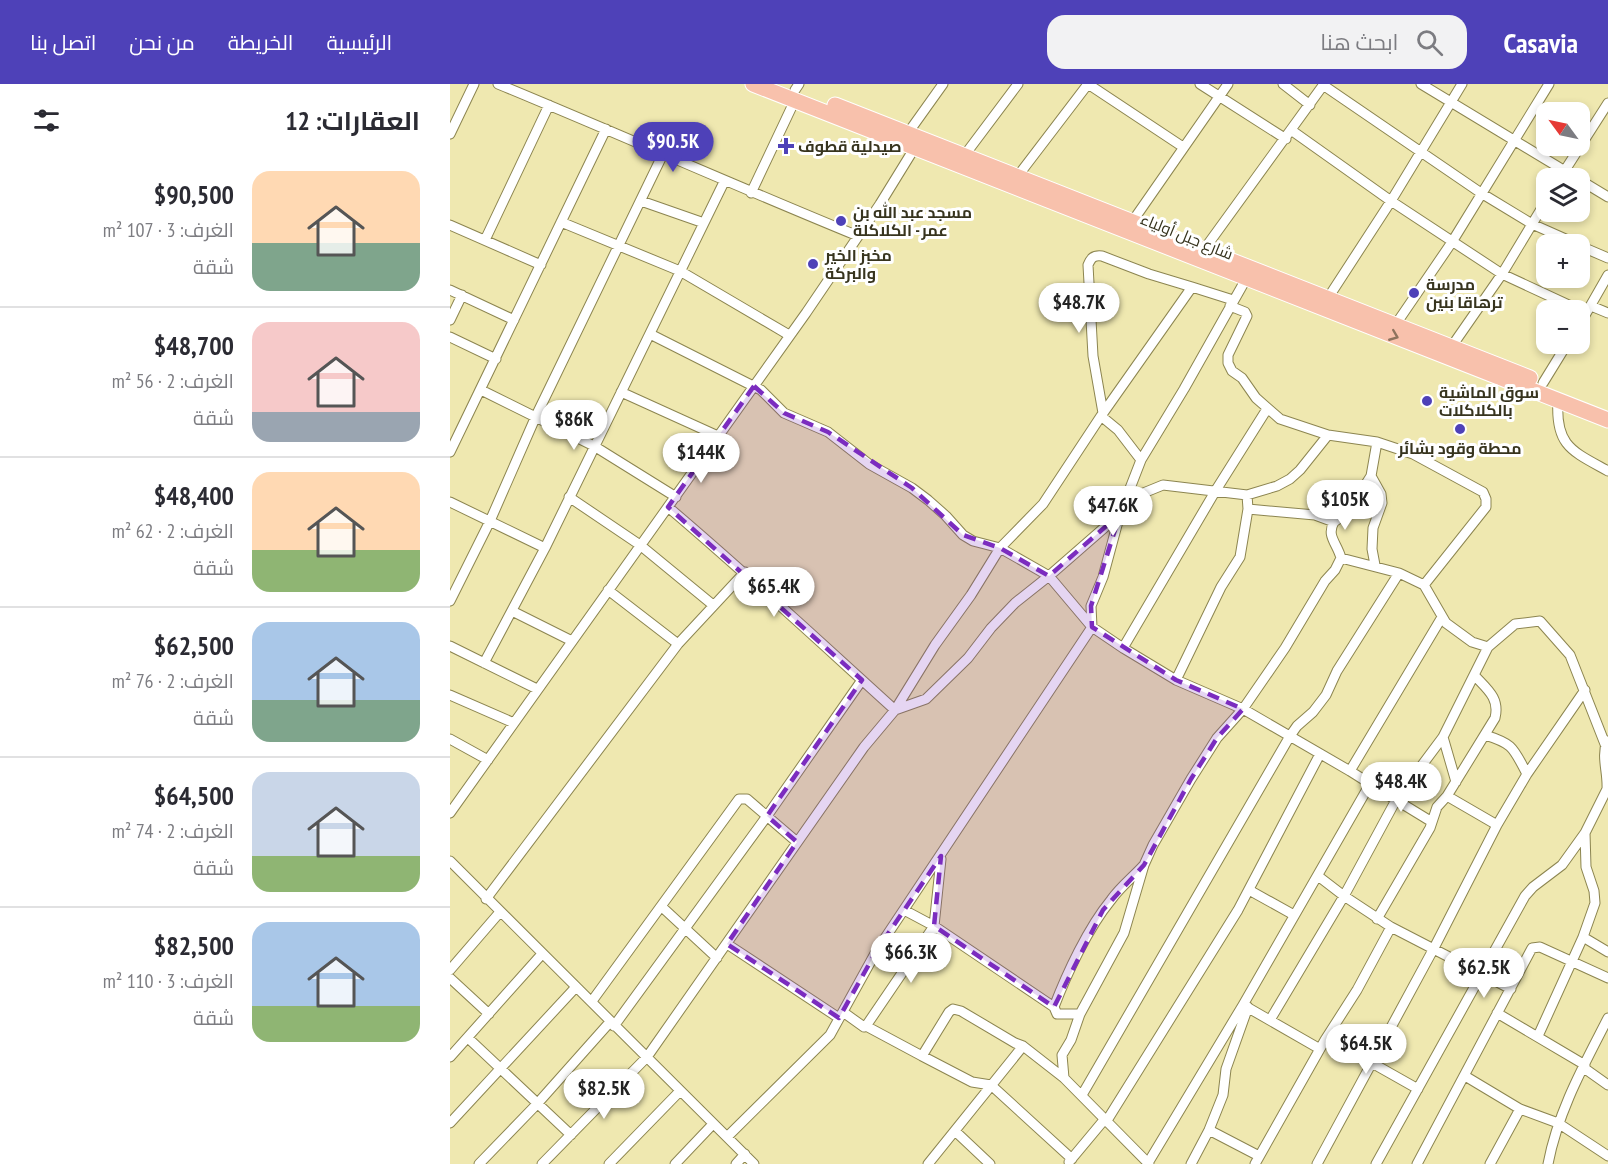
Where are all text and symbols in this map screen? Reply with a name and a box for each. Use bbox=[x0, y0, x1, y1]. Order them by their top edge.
search box bbox=[1047, 15, 1467, 69]
text: Casavia bbox=[1503, 24, 1578, 61]
icon: search bbox=[1413, 26, 1446, 59]
text: ابحث هنا bbox=[1320, 28, 1398, 56]
text: اتصل بنا bbox=[30, 29, 96, 56]
text: من نحن bbox=[129, 29, 195, 56]
text: الخريطة bbox=[228, 29, 293, 56]
text: الرئيسية bbox=[326, 29, 392, 56]
north arrow bbox=[1536, 102, 1590, 156]
map controls bbox=[1536, 102, 1590, 354]
icon: filters bbox=[30, 104, 63, 137]
text: العقارات: 12 bbox=[285, 104, 420, 137]
pin: $90.5K bbox=[624, 122, 722, 173]
text: $90.5K bbox=[647, 128, 699, 154]
place label: صيدلية قطوف bbox=[798, 136, 902, 156]
marker: صيدلية قطوف bbox=[779, 139, 793, 153]
button: layers bbox=[1536, 168, 1590, 222]
text: $90,500 bbox=[154, 178, 234, 211]
icon: home bbox=[300, 195, 372, 267]
place label: مسجد عبد الله بن عمر - الكلاكلة bbox=[853, 201, 972, 240]
street label: شارع جبل أولياء bbox=[1137, 208, 1236, 266]
marker: مسجد عبد الله بن عمر - الكلاكلة bbox=[834, 214, 848, 228]
text: الغرف: 3 · 107 m² bbox=[103, 217, 234, 243]
button: + bbox=[1536, 234, 1590, 288]
place label: مخبز الخير والبركة bbox=[824, 245, 892, 283]
text: شقة bbox=[193, 254, 234, 280]
marker: مخبز الخير والبركة bbox=[806, 257, 820, 271]
place label: مدرسة ترهاقا بنين bbox=[1426, 274, 1504, 312]
pin: $48.7K bbox=[1030, 283, 1128, 334]
marker: مدرسة ترهاقا بنين bbox=[1407, 286, 1421, 300]
text: $48.7K bbox=[1053, 289, 1105, 315]
button: − bbox=[1536, 300, 1590, 354]
text: $48,700 bbox=[154, 329, 234, 362]
one-way arrow bbox=[1388, 329, 1399, 341]
icon: home bbox=[300, 346, 372, 418]
text: الغرف: 2 · 56 m² bbox=[112, 368, 234, 394]
place label: سوق الماشية بالكلاكلات bbox=[1439, 382, 1539, 420]
marker: سوق الماشية بالكلاكلات bbox=[1420, 394, 1434, 408]
pin: $86K bbox=[538, 400, 610, 451]
text: شقة bbox=[193, 405, 234, 431]
text: $86K bbox=[554, 406, 594, 432]
marker: محطة وقود بشائر bbox=[1453, 422, 1467, 436]
pin: $144K bbox=[659, 433, 743, 484]
place label: محطة وقود بشائر bbox=[1397, 438, 1522, 458]
text: $144K bbox=[677, 439, 725, 465]
text: $48,400 bbox=[154, 479, 234, 512]
pin: $105K bbox=[1303, 480, 1387, 531]
pin: $47.6K bbox=[1064, 486, 1162, 537]
text: $105K bbox=[1321, 486, 1369, 512]
text: $47.6K bbox=[1088, 492, 1138, 518]
icon: home bbox=[300, 496, 372, 568]
text: الغرف: 2 · 62 m² bbox=[112, 518, 234, 544]
text: شقة bbox=[193, 555, 234, 581]
pin: $65.4K bbox=[725, 567, 823, 618]
text: $65.4K bbox=[748, 573, 800, 599]
text: $62,500 bbox=[154, 629, 234, 662]
icon: home bbox=[300, 646, 372, 718]
text: الغرف: 2 · 76 m² bbox=[112, 668, 234, 694]
text: شقة bbox=[193, 705, 234, 731]
pin: $48.4K bbox=[1352, 762, 1450, 813]
text: $48.4K bbox=[1375, 768, 1427, 794]
text: $64,500 bbox=[154, 779, 234, 812]
icon: home bbox=[300, 796, 372, 868]
text: الغرف: 2 · 74 m² bbox=[112, 818, 234, 844]
text: شقة bbox=[193, 855, 234, 881]
text: $82,500 bbox=[154, 929, 234, 962]
pin: $66.3K bbox=[862, 933, 960, 984]
text: $66.3K bbox=[885, 939, 937, 965]
icon: home bbox=[300, 946, 372, 1018]
pin: $62.5K bbox=[1435, 948, 1533, 999]
text: $62.5K bbox=[1458, 954, 1510, 980]
text: الغرف: 3 · 110 m² bbox=[103, 968, 234, 994]
text: شقة bbox=[193, 1005, 234, 1031]
pin: $64.5K bbox=[1317, 1024, 1415, 1075]
text: $64.5K bbox=[1340, 1030, 1392, 1056]
pin: $82.5K bbox=[555, 1069, 653, 1120]
text: $82.5K bbox=[578, 1075, 630, 1101]

